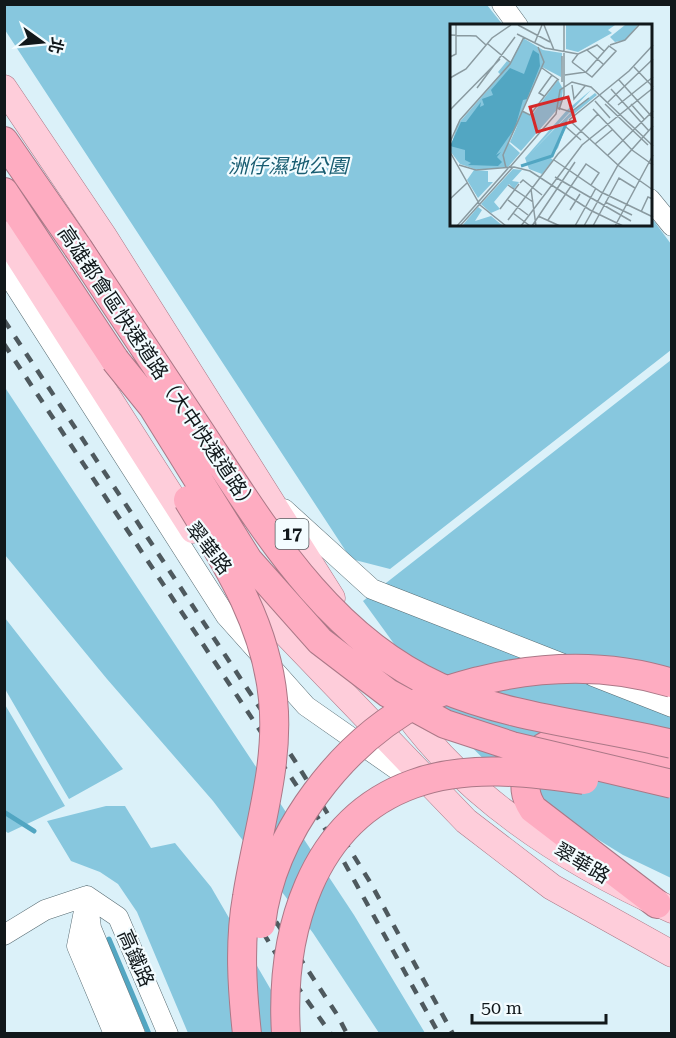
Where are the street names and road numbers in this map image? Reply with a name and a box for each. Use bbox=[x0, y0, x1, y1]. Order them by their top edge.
street label: 高雄都會區快速道路（大中快速道路） bbox=[53, 221, 263, 517]
street label: 翠華路 bbox=[181, 517, 237, 579]
road number: 17 bbox=[276, 519, 308, 549]
street label: 翠華路 bbox=[550, 838, 614, 888]
street label: 高鐵路 bbox=[113, 926, 159, 990]

